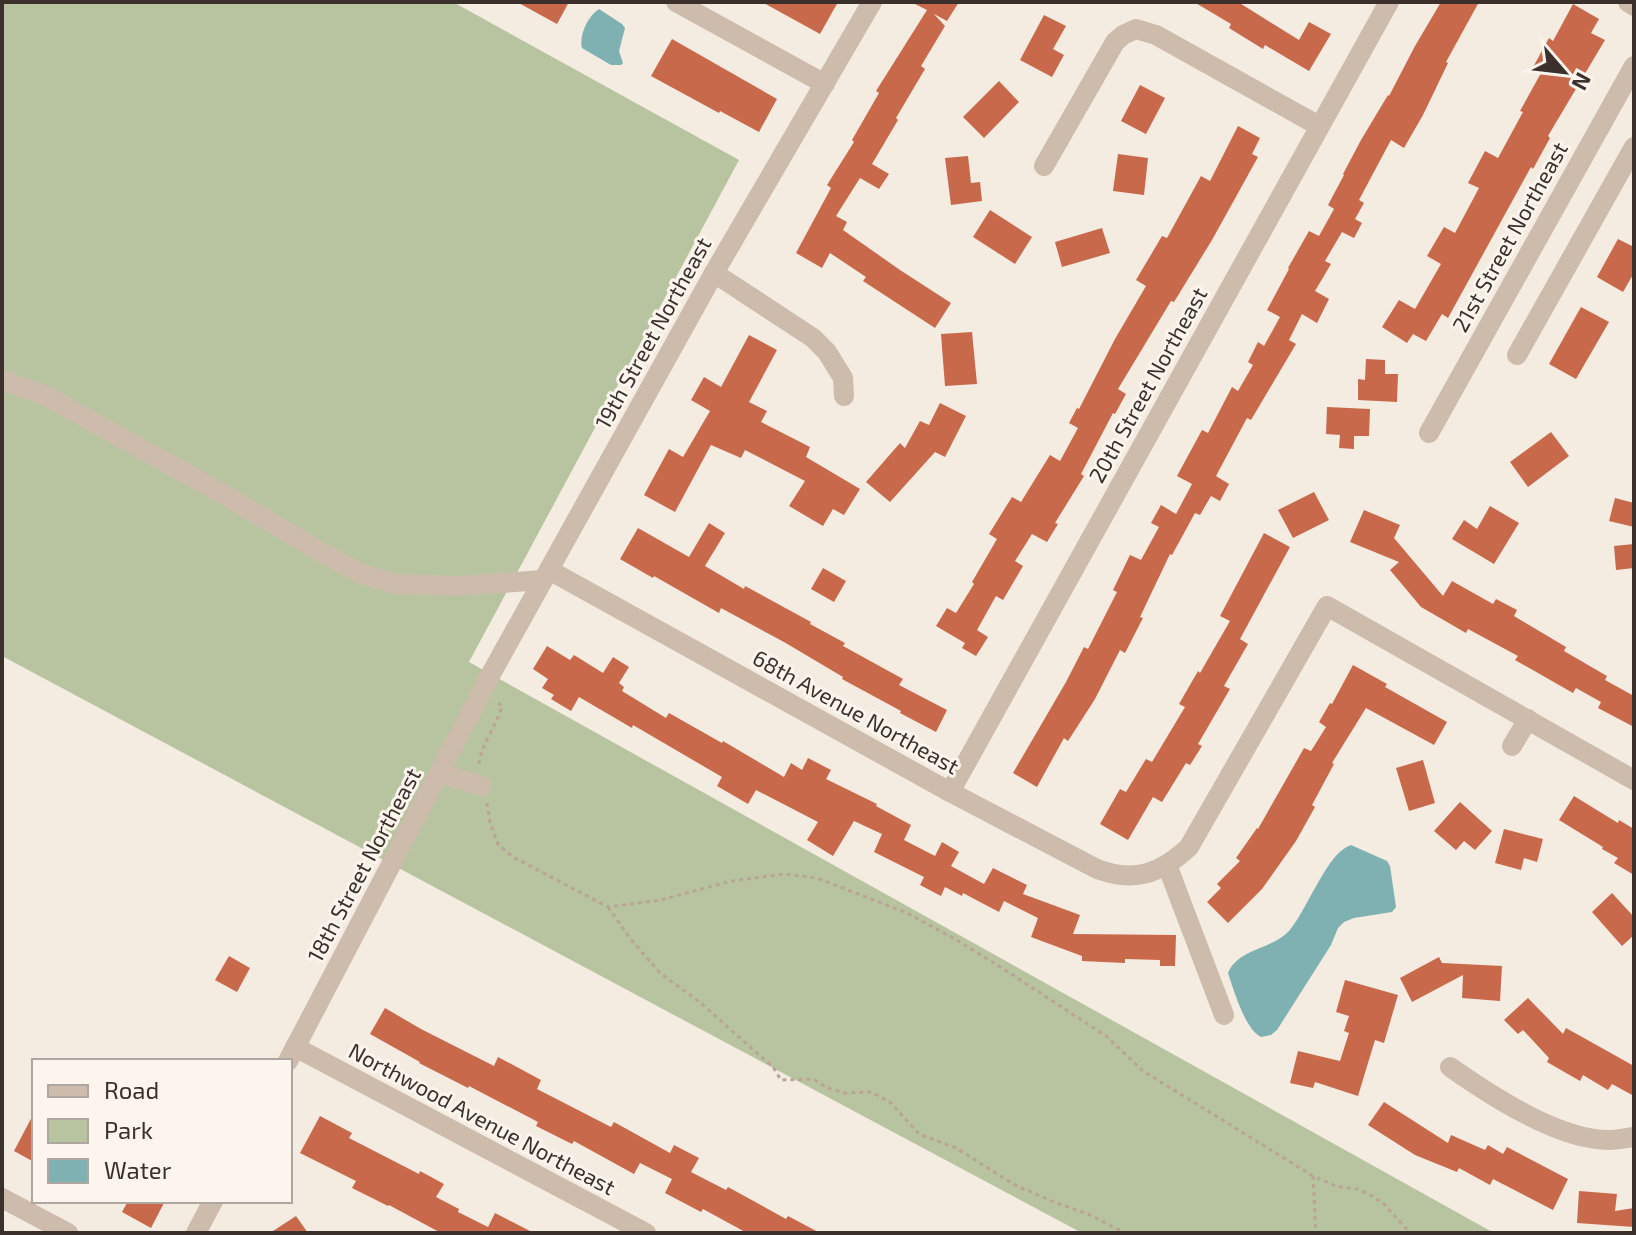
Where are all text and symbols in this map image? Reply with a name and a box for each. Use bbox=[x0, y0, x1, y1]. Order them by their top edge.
north arrow bbox=[1524, 32, 1604, 112]
text: N bbox=[1567, 69, 1598, 95]
street label: 21st Street Northeast bbox=[1446, 137, 1572, 336]
street label: 19th Street Northeast bbox=[589, 232, 716, 433]
street label: 20th Street Northeast bbox=[1083, 282, 1212, 487]
street label: 68th Avenue Northeast bbox=[749, 644, 964, 779]
street label: 18th Street Northeast bbox=[301, 763, 425, 966]
street label: Northwood Avenue Northeast bbox=[345, 1037, 620, 1200]
legend bbox=[32, 1059, 292, 1203]
text: Road bbox=[104, 1075, 159, 1104]
text: Park bbox=[104, 1115, 153, 1144]
text: Water bbox=[104, 1155, 172, 1184]

